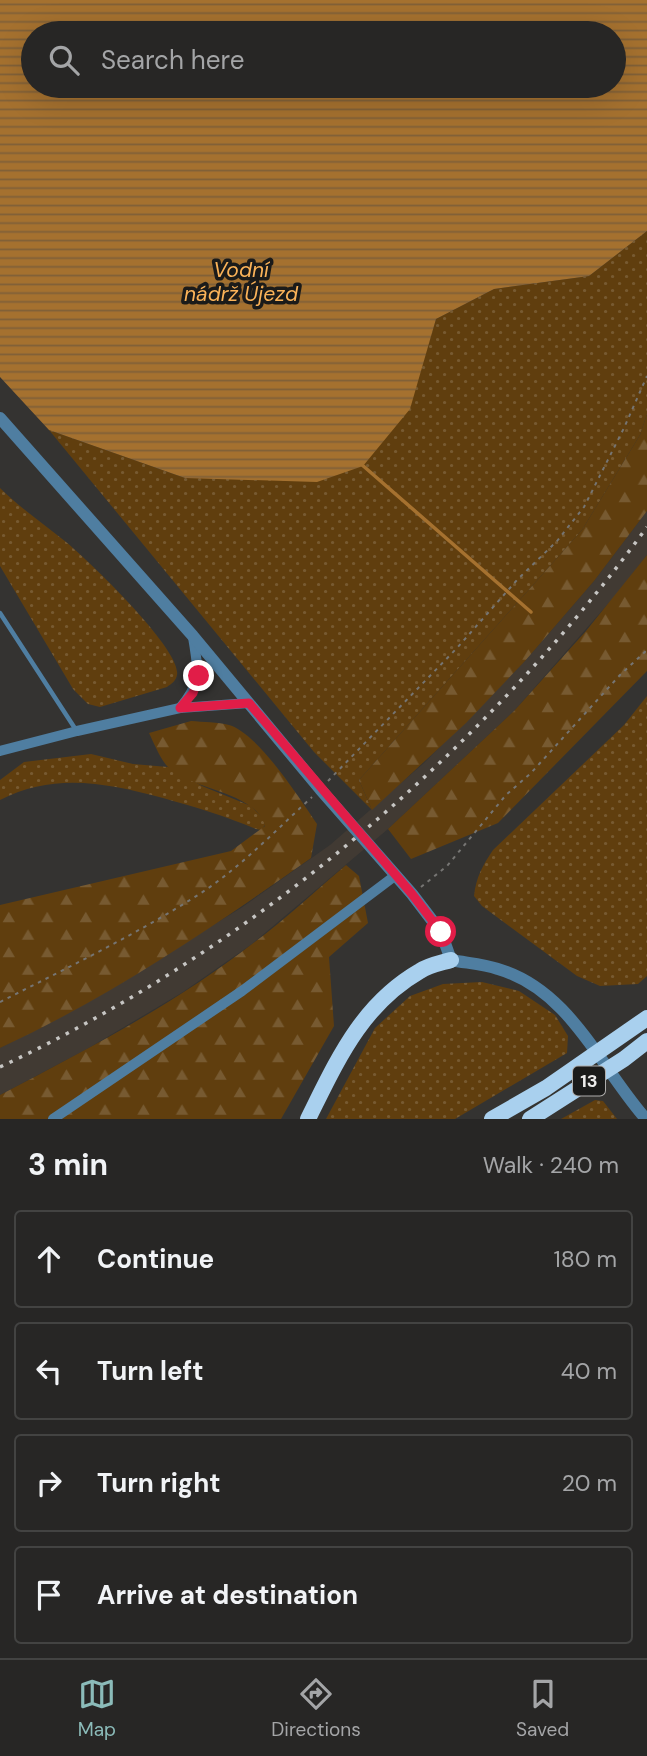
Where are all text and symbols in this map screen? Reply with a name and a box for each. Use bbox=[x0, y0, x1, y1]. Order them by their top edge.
search box bbox=[21, 21, 626, 98]
icon: search bbox=[45, 41, 83, 79]
text: Search here bbox=[101, 43, 244, 77]
water label: Vodní nádrž Újezd bbox=[184, 256, 299, 308]
route end bbox=[183, 660, 214, 691]
route start bbox=[425, 916, 456, 947]
road number: 13 bbox=[573, 1066, 605, 1096]
text: 3 min bbox=[28, 1145, 108, 1184]
text: Walk · 240 m bbox=[483, 1150, 619, 1180]
icon: ahead bbox=[30, 1240, 68, 1278]
text: Continue bbox=[97, 1242, 214, 1276]
text: 180 m bbox=[553, 1244, 617, 1274]
icon: left bbox=[30, 1352, 68, 1390]
text: Turn left bbox=[97, 1354, 204, 1388]
text: 40 m bbox=[561, 1356, 617, 1386]
icon: right bbox=[30, 1464, 68, 1502]
text: Turn right bbox=[97, 1466, 221, 1500]
text: 20 m bbox=[562, 1468, 617, 1498]
icon: arrive bbox=[30, 1576, 68, 1614]
text: Arrive at destination bbox=[97, 1578, 358, 1612]
tab: Map bbox=[78, 1675, 116, 1742]
tab: Directions bbox=[271, 1675, 361, 1742]
tab: Saved bbox=[516, 1675, 569, 1742]

